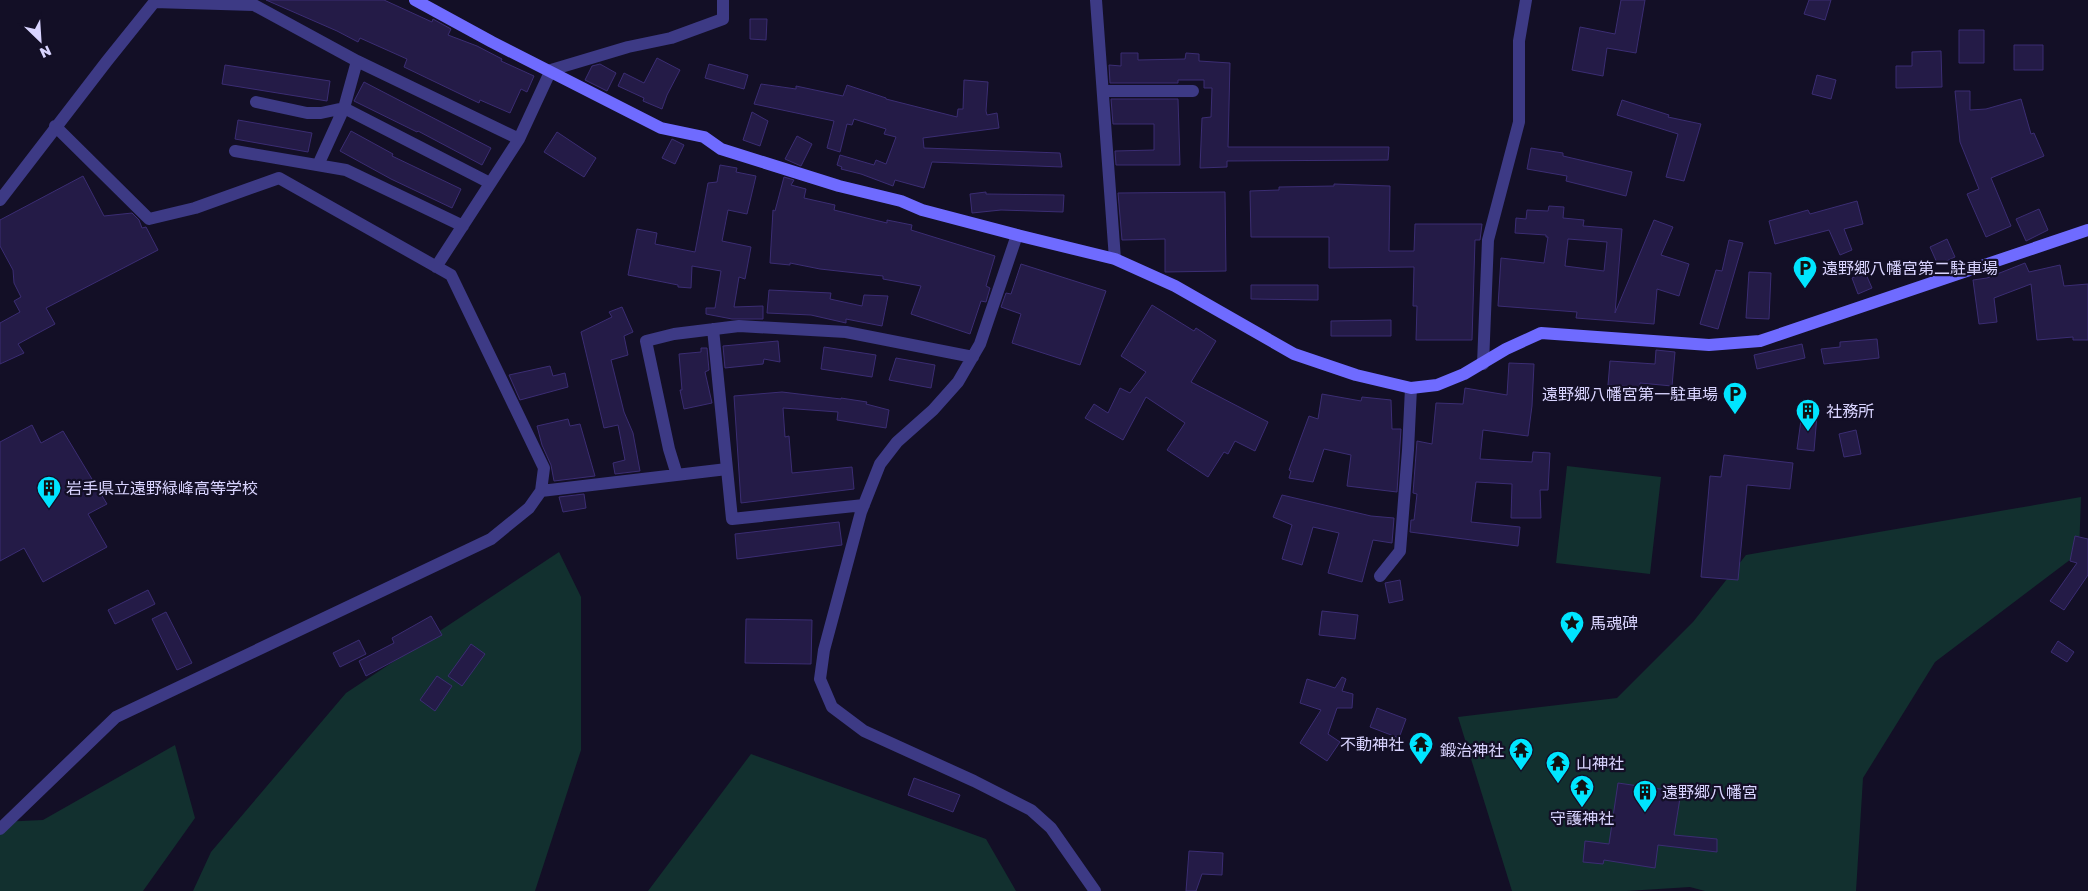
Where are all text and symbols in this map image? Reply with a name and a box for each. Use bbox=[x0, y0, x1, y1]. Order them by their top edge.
north arrow bbox=[15, 15, 65, 65]
text: N bbox=[37, 42, 54, 62]
parking icon: 遠野郷八幡宮第二駐車場 bbox=[1792, 255, 1818, 289]
place label: 遠野郷八幡宮第二駐車場 bbox=[1822, 258, 1998, 278]
parking icon: 遠野郷八幡宮第一駐車場 bbox=[1722, 381, 1748, 415]
place label: 遠野郷八幡宮第一駐車場 bbox=[1542, 384, 1718, 404]
building icon: 社務所 bbox=[1795, 398, 1821, 432]
place label: 社務所 bbox=[1826, 401, 1874, 421]
building icon: 岩手県立遠野緑峰高等学校 bbox=[36, 475, 62, 509]
place label: 岩手県立遠野緑峰高等学校 bbox=[66, 478, 258, 498]
place icon: 馬魂碑 bbox=[1559, 610, 1585, 644]
place label: 馬魂碑 bbox=[1590, 613, 1638, 633]
temple icon: 不動神社 bbox=[1408, 731, 1434, 765]
place label: 不動神社 bbox=[1340, 734, 1404, 754]
temple icon: 鍛治神社 bbox=[1508, 737, 1534, 771]
place label: 鍛治神社 bbox=[1440, 740, 1504, 760]
temple icon: 山神社 bbox=[1545, 750, 1571, 784]
place label: 山神社 bbox=[1576, 753, 1624, 773]
temple icon: 守護神社 bbox=[1569, 774, 1595, 808]
building icon: 遠野郷八幡宮 bbox=[1632, 779, 1658, 813]
place label: 遠野郷八幡宮 bbox=[1662, 782, 1758, 802]
place label: 守護神社 bbox=[1550, 808, 1614, 828]

